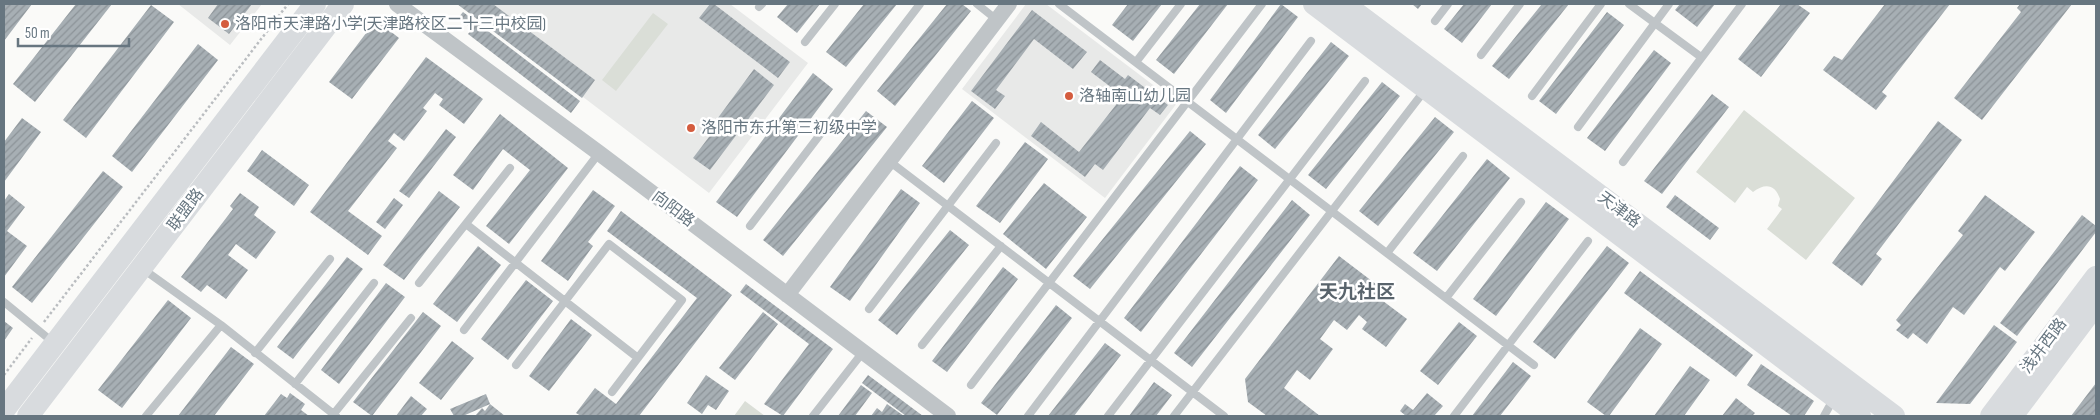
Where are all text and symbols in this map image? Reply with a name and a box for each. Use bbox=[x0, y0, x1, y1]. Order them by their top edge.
scale bar bbox=[18, 15, 129, 47]
place label: 洛阳市天津路小学(天津路校区二十三中校园) bbox=[235, 15, 546, 34]
marker: 洛阳市天津路小学(天津路校区二十三中校园) bbox=[219, 18, 231, 30]
text: 50 m bbox=[25, 24, 50, 43]
place label: 洛轴南山幼儿园 bbox=[1079, 87, 1191, 106]
marker: 洛轴南山幼儿园 bbox=[1063, 90, 1075, 102]
place label: 洛阳市东升第三初级中学 bbox=[701, 118, 877, 138]
marker: 洛阳市东升第三初级中学 bbox=[685, 122, 697, 134]
street label: 联盟路 bbox=[164, 185, 208, 235]
street label: 向阳路 bbox=[648, 187, 698, 231]
street label: 天津路 bbox=[1594, 188, 1644, 232]
district label: 天九社区 bbox=[1319, 281, 1395, 304]
street label: 浅井西路 bbox=[2017, 315, 2071, 377]

